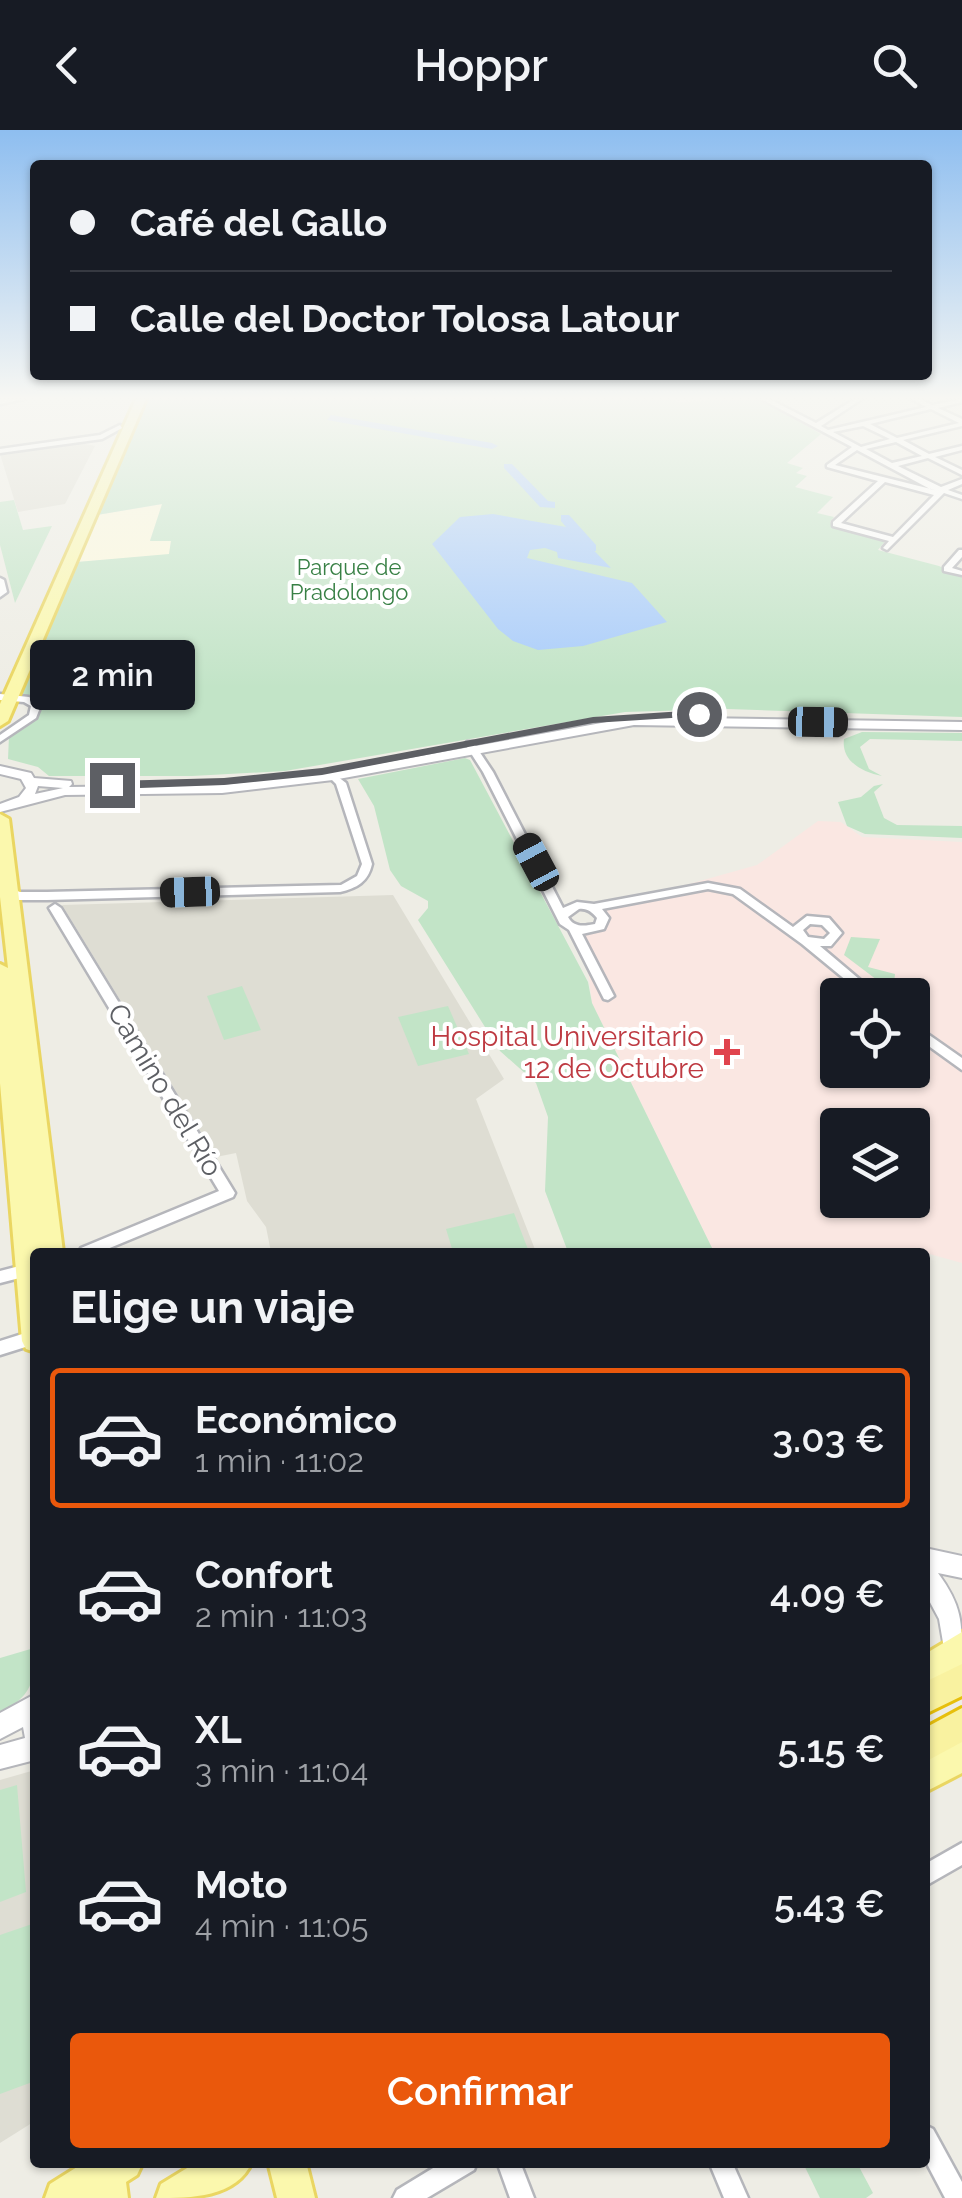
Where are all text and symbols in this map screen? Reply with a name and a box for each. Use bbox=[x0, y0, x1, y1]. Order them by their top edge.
icon: back bbox=[40, 38, 95, 93]
icon: search bbox=[867, 38, 922, 93]
text: Hoppr bbox=[414, 39, 548, 92]
text: Café del Gallo bbox=[130, 200, 387, 245]
text: Calle del Doctor Tolosa Latour bbox=[130, 296, 679, 341]
park label: Parque de Pradolongo bbox=[290, 554, 408, 605]
callout: 2 min bbox=[29, 640, 194, 710]
text: 2 min bbox=[72, 656, 153, 693]
route start bbox=[677, 692, 722, 737]
car bbox=[788, 706, 848, 738]
route end bbox=[90, 763, 135, 808]
car bbox=[509, 828, 563, 896]
car bbox=[159, 876, 221, 908]
map controls bbox=[820, 978, 930, 1218]
button: locate bbox=[820, 978, 930, 1088]
street label: Camino del Río bbox=[101, 998, 229, 1182]
place label: Hospital Universitario 12 de Octubre bbox=[431, 1020, 704, 1085]
marker: Hospital Universitario 12 de Octubre bbox=[714, 1039, 740, 1065]
button: layers bbox=[820, 1108, 930, 1218]
text: Elige un viaje bbox=[70, 1281, 354, 1334]
icon: car bbox=[75, 1393, 165, 1483]
text: Económico bbox=[195, 1397, 397, 1442]
text: 3.03 € bbox=[772, 1416, 885, 1461]
text: 1 min · 11:02 bbox=[195, 1442, 364, 1479]
icon: car bbox=[75, 1548, 165, 1638]
text: Confort bbox=[195, 1552, 333, 1597]
text: 4.09 € bbox=[770, 1571, 885, 1616]
text: 2 min · 11:03 bbox=[195, 1597, 367, 1634]
icon: car bbox=[75, 1703, 165, 1793]
text: XL bbox=[195, 1707, 242, 1752]
text: 5.15 € bbox=[777, 1726, 885, 1771]
text: 3 min · 11:04 bbox=[195, 1752, 368, 1789]
icon: car bbox=[75, 1858, 165, 1948]
text: Moto bbox=[195, 1862, 288, 1907]
text: 5.43 € bbox=[774, 1881, 885, 1926]
text: 4 min · 11:05 bbox=[195, 1907, 368, 1944]
button: Confirmar bbox=[70, 2033, 890, 2148]

